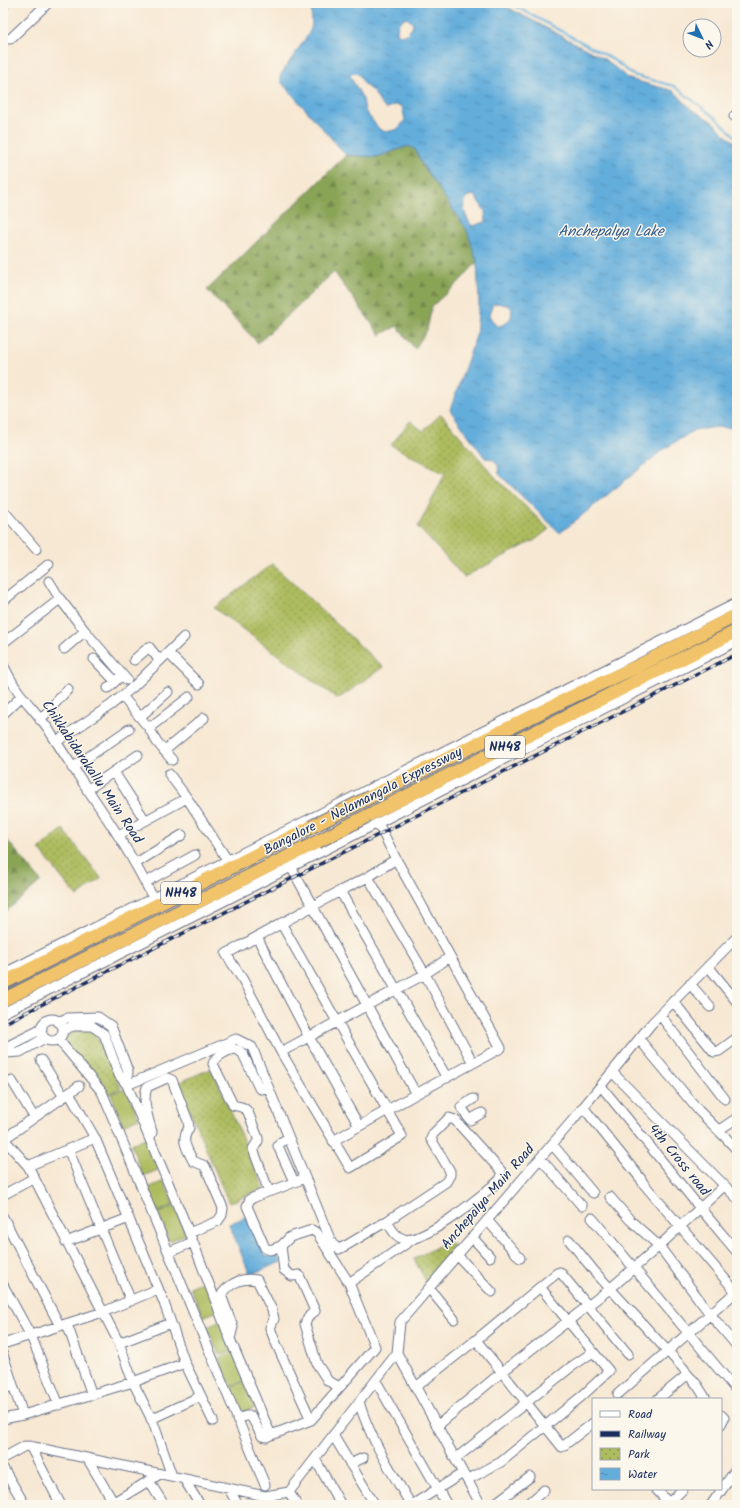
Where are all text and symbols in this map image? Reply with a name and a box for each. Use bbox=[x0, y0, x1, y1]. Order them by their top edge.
north arrow bbox=[682, 18, 722, 58]
text: N bbox=[700, 35, 718, 53]
water label: Anchepalya Lake bbox=[558, 220, 665, 244]
street label: Chikkabidarakallu Main Road bbox=[36, 696, 149, 849]
road number: NH48 bbox=[485, 736, 525, 758]
street label: Bangalore - Nelamangala Expressway bbox=[260, 741, 467, 861]
road number: NH48 bbox=[161, 882, 201, 904]
street label: 4th Cross road bbox=[643, 1119, 716, 1202]
street label: Anchepalya Main Road bbox=[436, 1139, 541, 1255]
legend bbox=[592, 1398, 722, 1490]
text: Road bbox=[628, 1405, 653, 1424]
text: Railway bbox=[628, 1425, 666, 1444]
text: Park bbox=[628, 1445, 650, 1464]
text: Water bbox=[628, 1465, 658, 1484]

